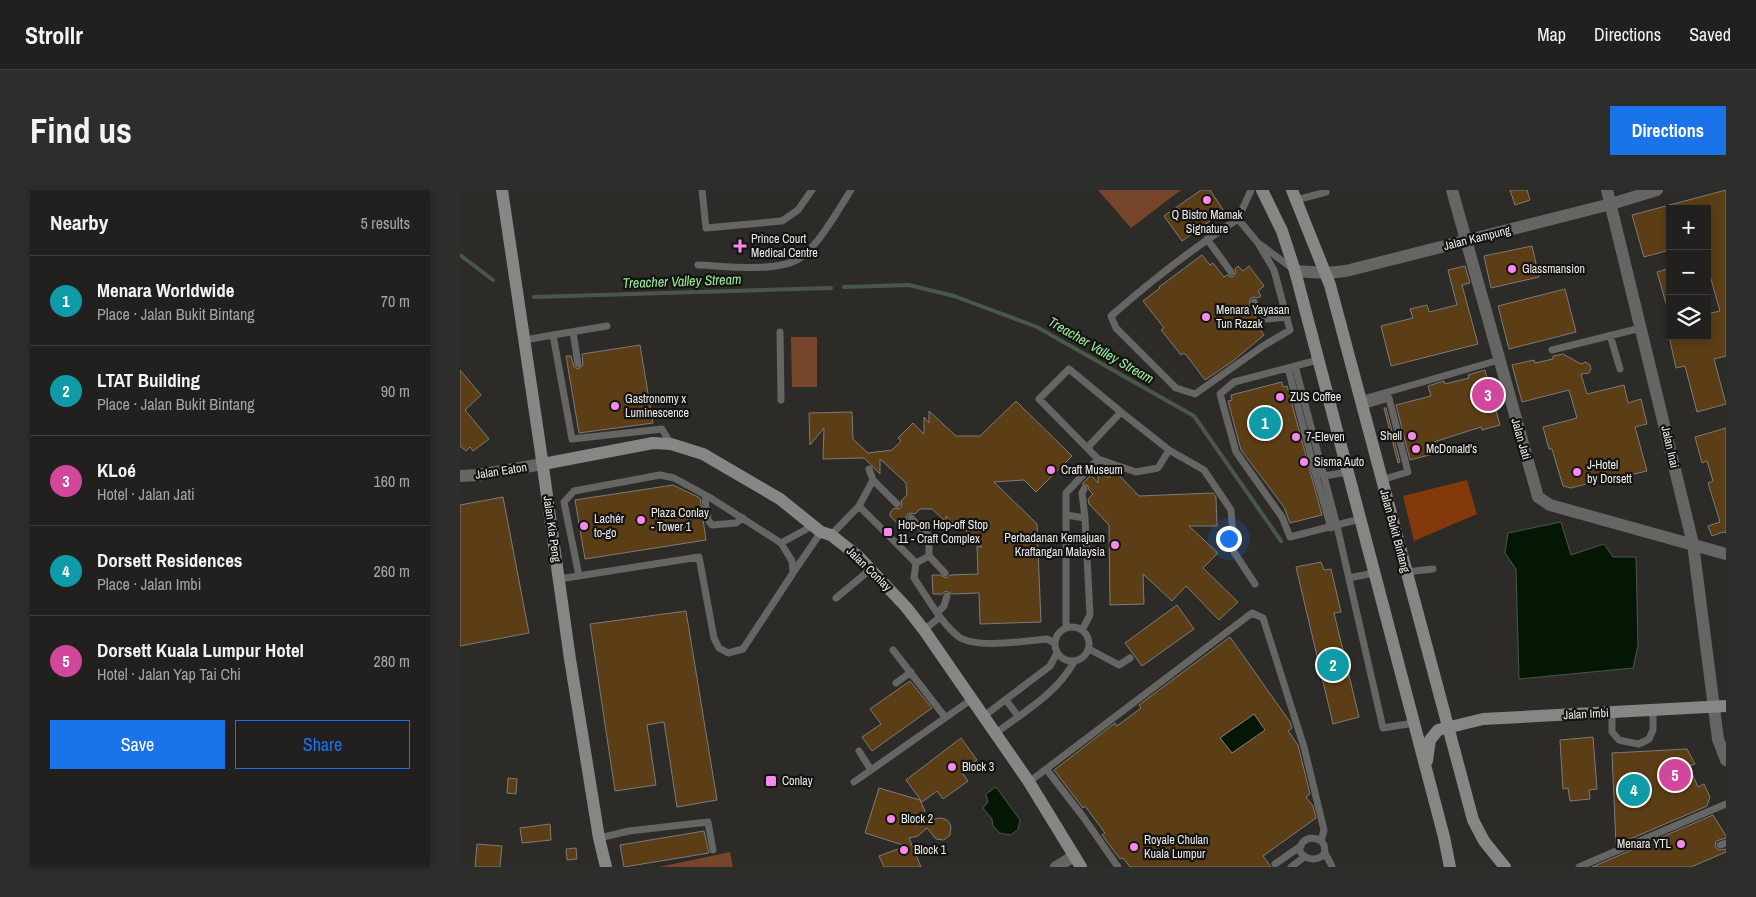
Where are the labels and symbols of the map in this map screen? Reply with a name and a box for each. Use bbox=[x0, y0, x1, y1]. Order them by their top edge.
marker: Q Bistro Mamak Signature bbox=[1201, 194, 1213, 206]
place label: Q Bistro Mamak Signature bbox=[1171, 207, 1243, 237]
street label: Jalan Kampung bbox=[1442, 222, 1513, 254]
place label: Prince Court Medical Centre bbox=[751, 231, 818, 261]
marker: Prince Court Medical Centre bbox=[733, 239, 747, 253]
place label: Glassmansion bbox=[1522, 261, 1585, 277]
marker: Glassmansion bbox=[1506, 263, 1518, 275]
water label: Treacher Valley Stream bbox=[622, 270, 742, 292]
place label: Menara Yayasan Tun Razak bbox=[1216, 302, 1290, 332]
marker: Menara Yayasan Tun Razak bbox=[1200, 311, 1212, 323]
water label: Treacher Valley Stream bbox=[1045, 312, 1157, 388]
pin: 3 bbox=[1472, 376, 1504, 414]
place label: ZUS Coffee bbox=[1290, 389, 1341, 405]
place label: Gastronomy x Luminescence bbox=[625, 391, 689, 421]
marker: ZUS Coffee bbox=[1274, 391, 1286, 403]
marker: Gastronomy x Luminescence bbox=[609, 400, 621, 412]
pin: 1 bbox=[1249, 404, 1281, 442]
street label: Jalan Jati bbox=[1508, 417, 1534, 461]
street label: Jalan Inai bbox=[1657, 424, 1683, 470]
place label: Shell bbox=[1380, 428, 1402, 444]
place label: 7-Eleven bbox=[1306, 429, 1345, 445]
marker: Shell bbox=[1406, 430, 1418, 442]
marker: 7-Eleven bbox=[1290, 431, 1302, 443]
place label: McDonald's bbox=[1426, 441, 1477, 457]
marker: McDonald's bbox=[1410, 443, 1422, 455]
place label: Sisma Auto bbox=[1314, 454, 1364, 470]
marker: Sisma Auto bbox=[1298, 456, 1310, 468]
place label: J-Hotel by Dorsett bbox=[1587, 457, 1632, 487]
street label: Jalan Eaton bbox=[474, 459, 528, 483]
place label: Craft Museum bbox=[1061, 462, 1123, 478]
marker: Craft Museum bbox=[1045, 464, 1057, 476]
marker: J-Hotel by Dorsett bbox=[1571, 466, 1583, 478]
street label: Jalan Bukit Bintang bbox=[1376, 488, 1414, 575]
street label: Jalan Kia Peng bbox=[539, 495, 565, 564]
place label: Plaza Conlay - Tower 1 bbox=[651, 505, 709, 535]
place label: Lachér to-go bbox=[594, 511, 625, 541]
marker: Plaza Conlay - Tower 1 bbox=[635, 514, 647, 526]
place label: Hop-on Hop-off Stop 11 - Craft Complex bbox=[898, 517, 988, 547]
marker: Lachér to-go bbox=[578, 520, 590, 532]
marker: Hop-on Hop-off Stop 11 - Craft Complex bbox=[882, 526, 894, 538]
your location bbox=[1216, 526, 1242, 552]
place label: Perbadanan Kemajuan Kraftangan Malaysia bbox=[1004, 530, 1106, 560]
marker: Perbadanan Kemajuan Kraftangan Malaysia bbox=[1109, 539, 1121, 551]
street label: Jalan Conlay bbox=[843, 543, 895, 595]
pin: 2 bbox=[1317, 646, 1349, 684]
street label: Jalan Imbi bbox=[1563, 705, 1609, 723]
pin: 5 bbox=[1659, 756, 1691, 794]
place label: Block 3 bbox=[962, 759, 994, 775]
marker: Block 3 bbox=[946, 761, 958, 773]
pin: 4 bbox=[1618, 771, 1650, 809]
place label: Conlay bbox=[782, 773, 813, 789]
marker: Conlay bbox=[764, 774, 778, 788]
place label: Block 2 bbox=[901, 811, 933, 827]
marker: Block 2 bbox=[885, 813, 897, 825]
place label: Royale Chulan Kuala Lumpur bbox=[1144, 832, 1209, 862]
place label: Menara YTL bbox=[1617, 836, 1672, 852]
marker: Menara YTL bbox=[1675, 838, 1687, 850]
marker: Royale Chulan Kuala Lumpur bbox=[1128, 841, 1140, 853]
place label: Block 1 bbox=[914, 842, 947, 858]
marker: Block 1 bbox=[898, 844, 910, 856]

